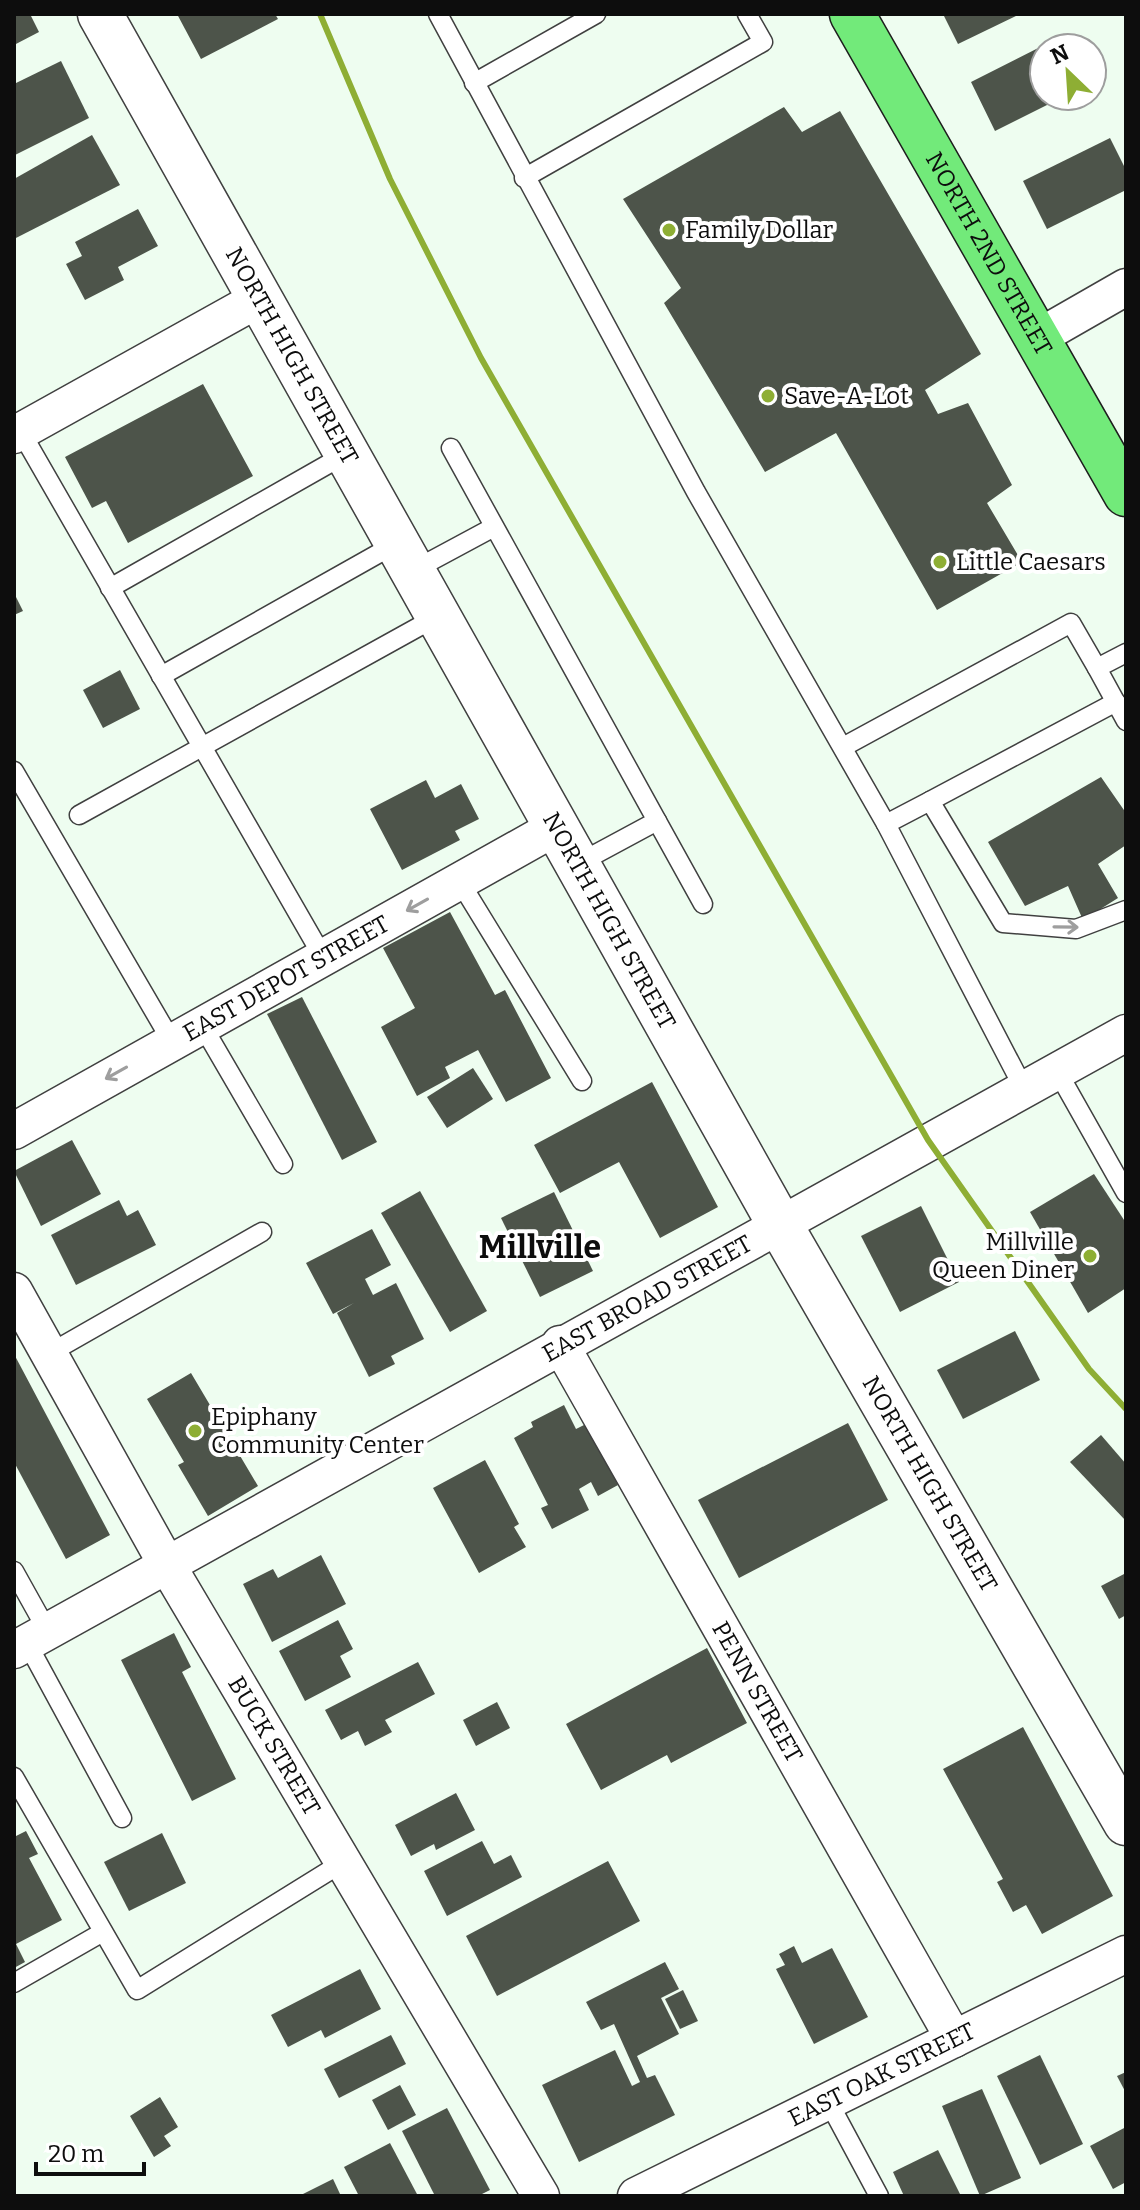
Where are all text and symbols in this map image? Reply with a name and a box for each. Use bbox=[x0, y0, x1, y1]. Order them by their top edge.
north arrow bbox=[1028, 32, 1108, 112]
text: N bbox=[1046, 38, 1073, 70]
street label: NORTH 2ND STREET bbox=[920, 147, 1058, 360]
place label: Family Dollar bbox=[685, 216, 834, 244]
marker: Family Dollar bbox=[660, 221, 678, 239]
street label: NORTH HIGH STREET bbox=[220, 242, 364, 469]
place label: Save-A-Lot bbox=[784, 382, 909, 410]
marker: Save-A-Lot bbox=[759, 387, 777, 405]
place label: Little Caesars bbox=[956, 548, 1106, 576]
marker: Little Caesars bbox=[931, 553, 949, 571]
street label: NORTH HIGH STREET bbox=[537, 807, 681, 1034]
one-way arrow bbox=[405, 898, 429, 914]
street label: EAST DEPOT STREET bbox=[178, 910, 394, 1047]
one-way arrow bbox=[1052, 920, 1079, 935]
one-way arrow bbox=[105, 1066, 129, 1081]
district label: Millville bbox=[479, 1228, 601, 1266]
place label: Millville Queen Diner bbox=[932, 1228, 1074, 1284]
street label: EAST BROAD STREET bbox=[538, 1229, 757, 1368]
marker: Millville Queen Diner bbox=[1081, 1247, 1099, 1265]
street label: NORTH HIGH STREET bbox=[856, 1371, 1003, 1597]
place label: Epiphany Community Center bbox=[211, 1403, 424, 1459]
marker: Epiphany Community Center bbox=[186, 1422, 204, 1440]
street label: PENN STREET bbox=[706, 1617, 808, 1767]
street label: BUCK STREET bbox=[222, 1671, 326, 1820]
street label: EAST OAK STREET bbox=[784, 2017, 980, 2133]
scale bar bbox=[36, 2126, 144, 2176]
text: 20 m bbox=[48, 2140, 104, 2168]

